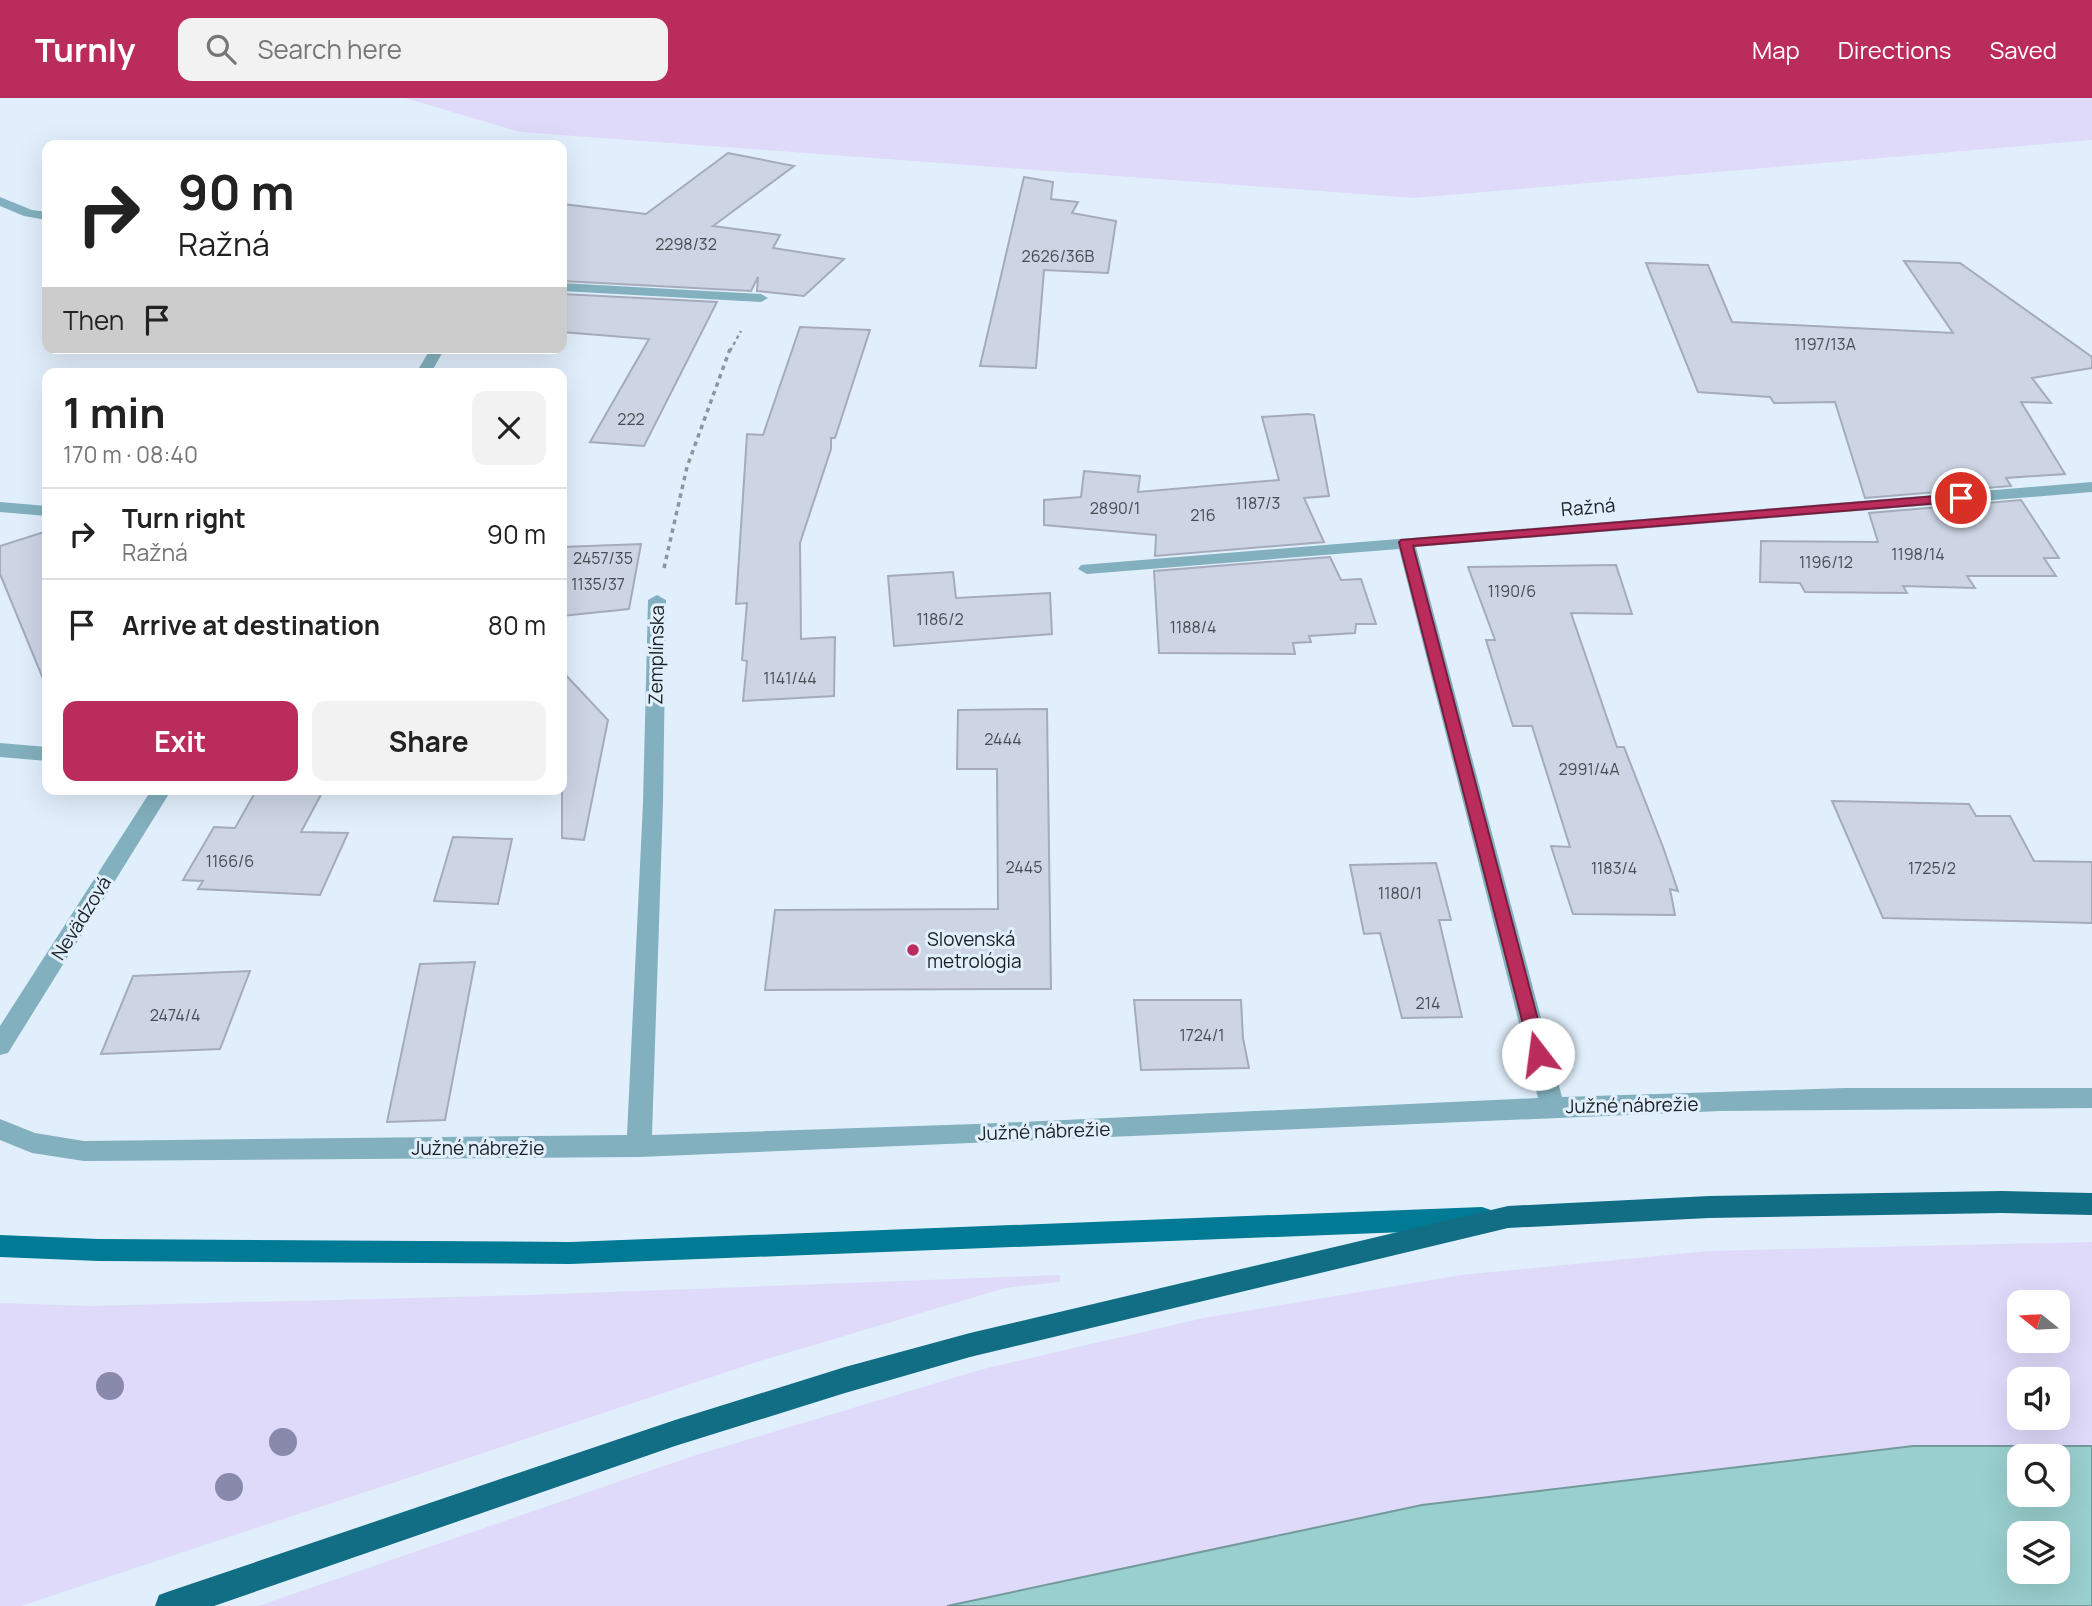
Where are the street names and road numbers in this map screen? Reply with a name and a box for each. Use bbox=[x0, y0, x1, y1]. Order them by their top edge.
street label: Ražná bbox=[1560, 492, 1616, 522]
street label: Zemplínska bbox=[642, 605, 670, 705]
street label: Nevädzová bbox=[45, 871, 117, 965]
street label: Južné nábrežie bbox=[1565, 1091, 1699, 1119]
street label: Južné nábrežie bbox=[977, 1116, 1111, 1146]
street label: Južné nábrežie bbox=[412, 1135, 544, 1161]

